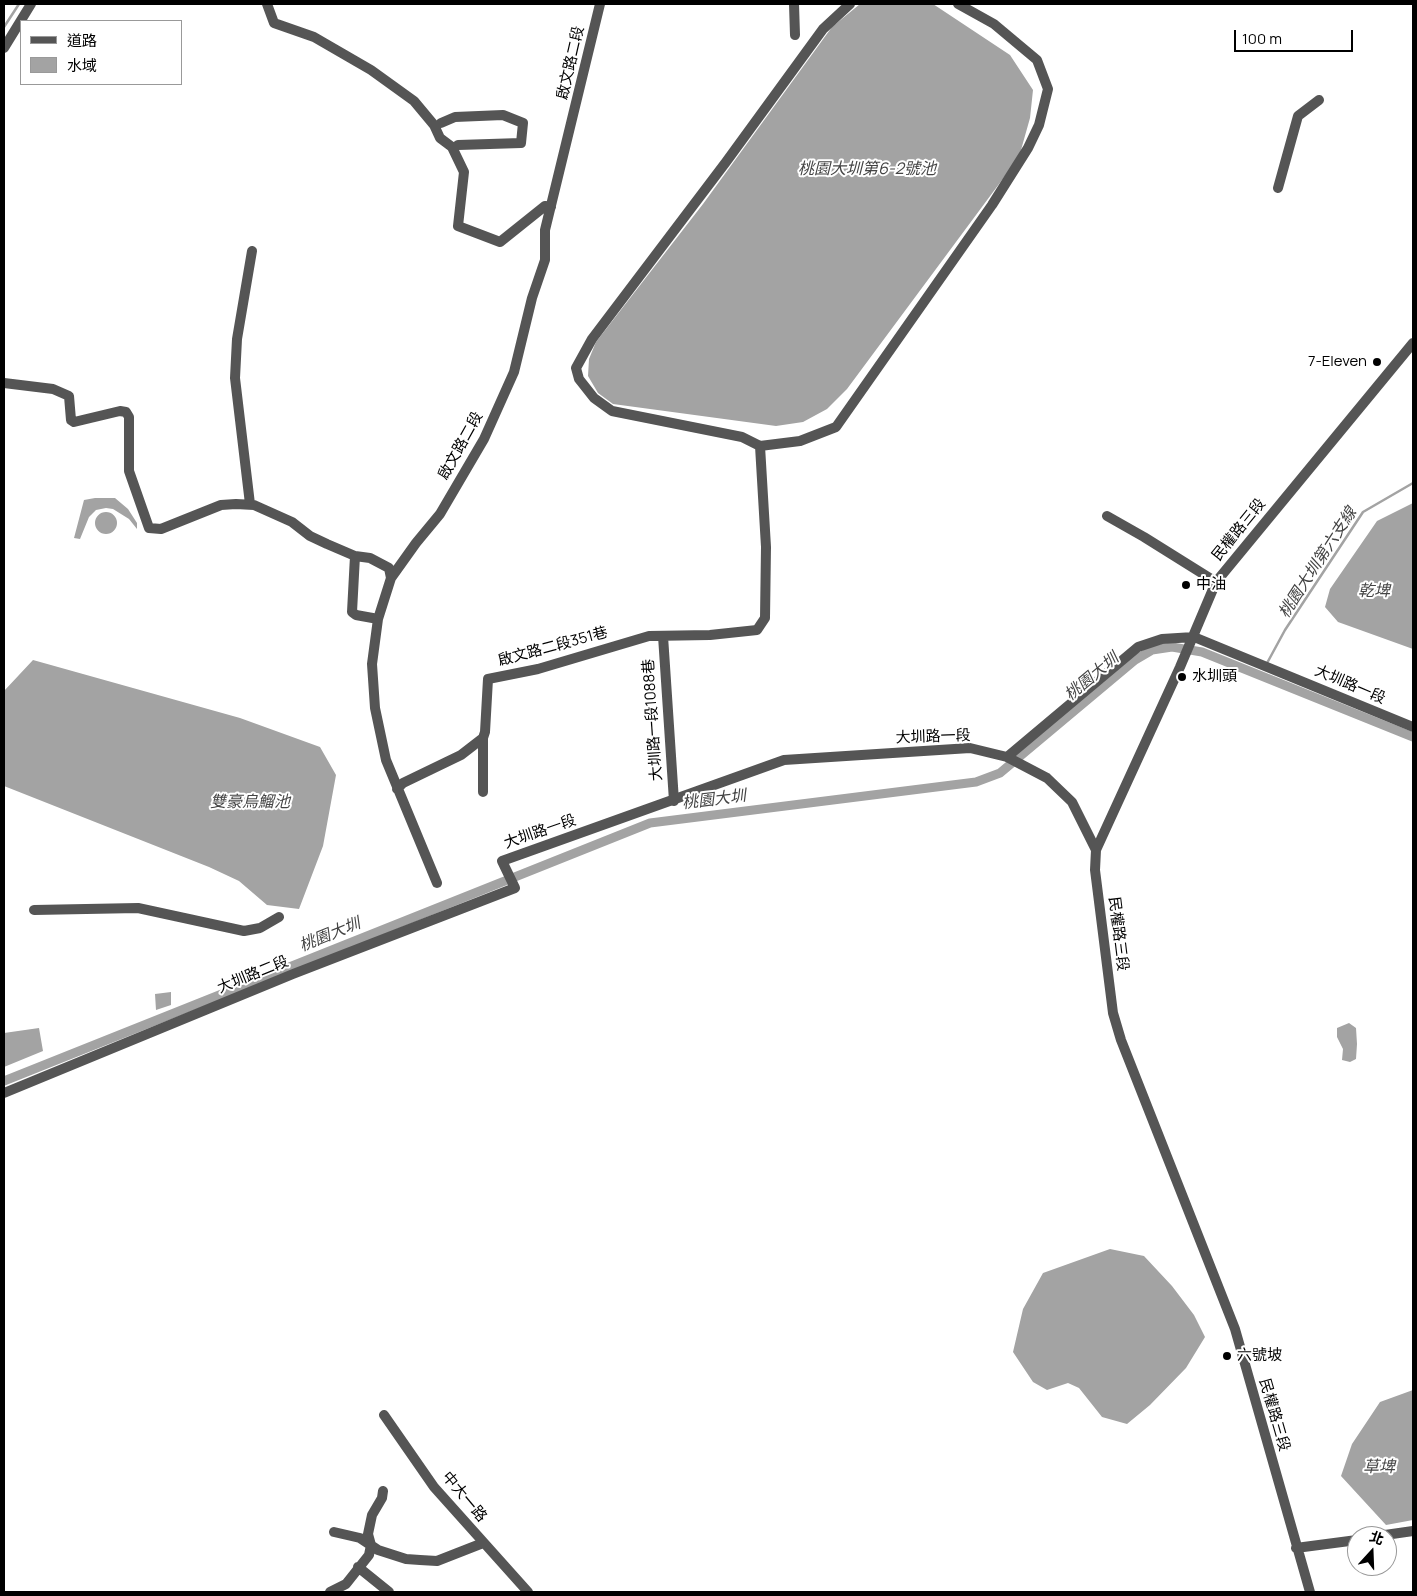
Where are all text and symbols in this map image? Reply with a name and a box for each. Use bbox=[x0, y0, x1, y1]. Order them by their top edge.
legend bbox=[20, 20, 182, 85]
scale bar bbox=[1237, 20, 1356, 52]
street label: 啟文路二段 bbox=[554, 24, 588, 102]
text: 100 m bbox=[1242, 28, 1282, 49]
text: 道路 bbox=[67, 30, 97, 51]
text: 水域 bbox=[67, 55, 97, 76]
water label: 桃園大圳第6-2號池 bbox=[798, 160, 936, 180]
place label: 7-Eleven bbox=[1308, 353, 1367, 371]
marker: 7-Eleven bbox=[1371, 356, 1383, 368]
street label: 啟文路二段 bbox=[435, 409, 487, 483]
street label: 民權路三段 bbox=[1208, 495, 1270, 565]
water label: 桃園大圳第六支線 bbox=[1275, 504, 1361, 622]
place label: 中油 bbox=[1196, 576, 1226, 594]
marker: 中油 bbox=[1180, 579, 1192, 591]
water label: 乾埤 bbox=[1358, 582, 1390, 602]
street label: 啟文路二段351巷 bbox=[496, 624, 610, 670]
water label: 桃園大圳 bbox=[1061, 649, 1123, 705]
street label: 大圳路一段1088巷 bbox=[640, 658, 666, 782]
street label: 大圳路一段 bbox=[1312, 662, 1388, 708]
place label: 水圳頭 bbox=[1192, 668, 1237, 686]
marker: 水圳頭 bbox=[1176, 671, 1188, 683]
street label: 大圳路一段 bbox=[895, 727, 971, 747]
water label: 桃園大圳 bbox=[681, 787, 747, 813]
water label: 雙豪烏鰡池 bbox=[210, 793, 290, 813]
street label: 大圳路一段 bbox=[502, 811, 578, 853]
street label: 民權路三段 bbox=[1104, 896, 1132, 972]
water label: 桃園大圳 bbox=[297, 914, 363, 956]
street label: 大圳路二段 bbox=[215, 953, 291, 997]
place label: 六號坡 bbox=[1237, 1347, 1282, 1365]
marker: 六號坡 bbox=[1221, 1350, 1233, 1362]
street label: 民權路三段 bbox=[1255, 1376, 1293, 1454]
water label: 草埤 bbox=[1363, 1458, 1395, 1478]
street label: 中大一路 bbox=[438, 1468, 490, 1526]
north arrow bbox=[1347, 1526, 1397, 1576]
text: 北 bbox=[1367, 1526, 1387, 1549]

